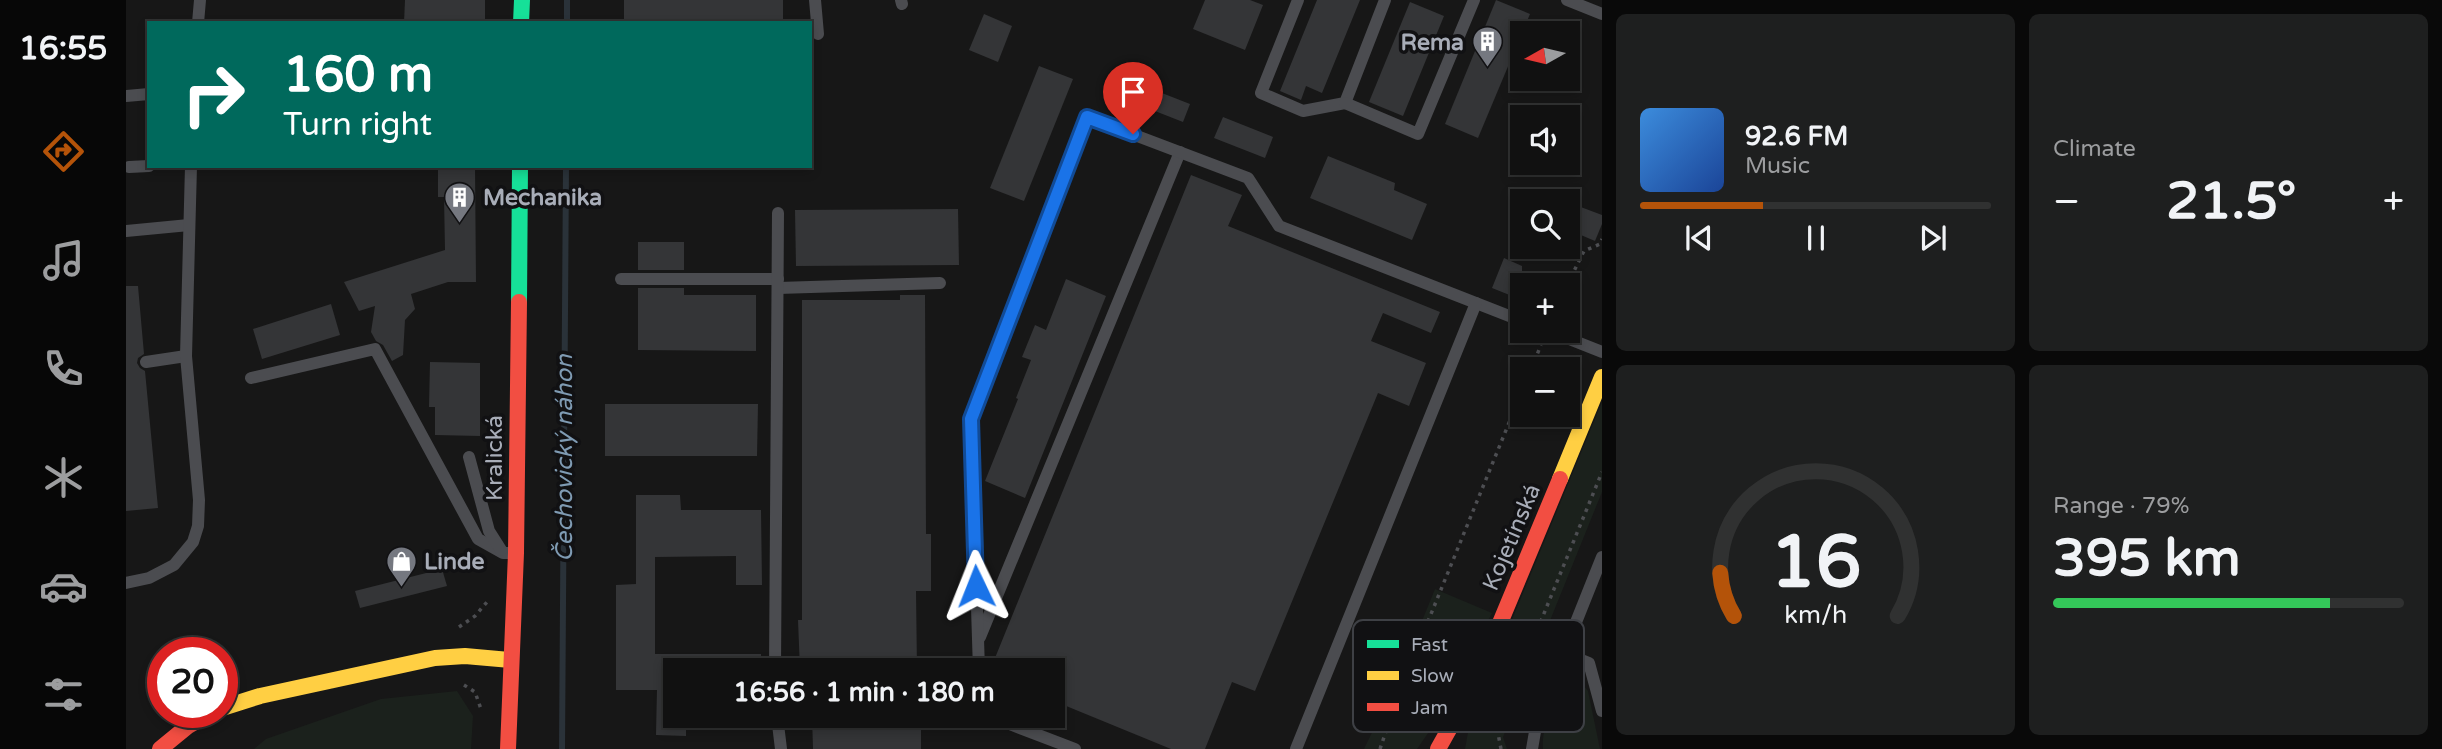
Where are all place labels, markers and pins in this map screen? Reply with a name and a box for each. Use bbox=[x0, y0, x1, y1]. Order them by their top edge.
building icon: Rema bbox=[1470, 25, 1504, 69]
place label: Rema bbox=[1401, 29, 1464, 57]
pin bbox=[1103, 62, 1163, 134]
building icon: Mechanika bbox=[443, 180, 477, 224]
place label: Mechanika bbox=[483, 184, 602, 212]
shop icon: Linde bbox=[384, 544, 418, 588]
place label: Linde bbox=[424, 548, 485, 576]

